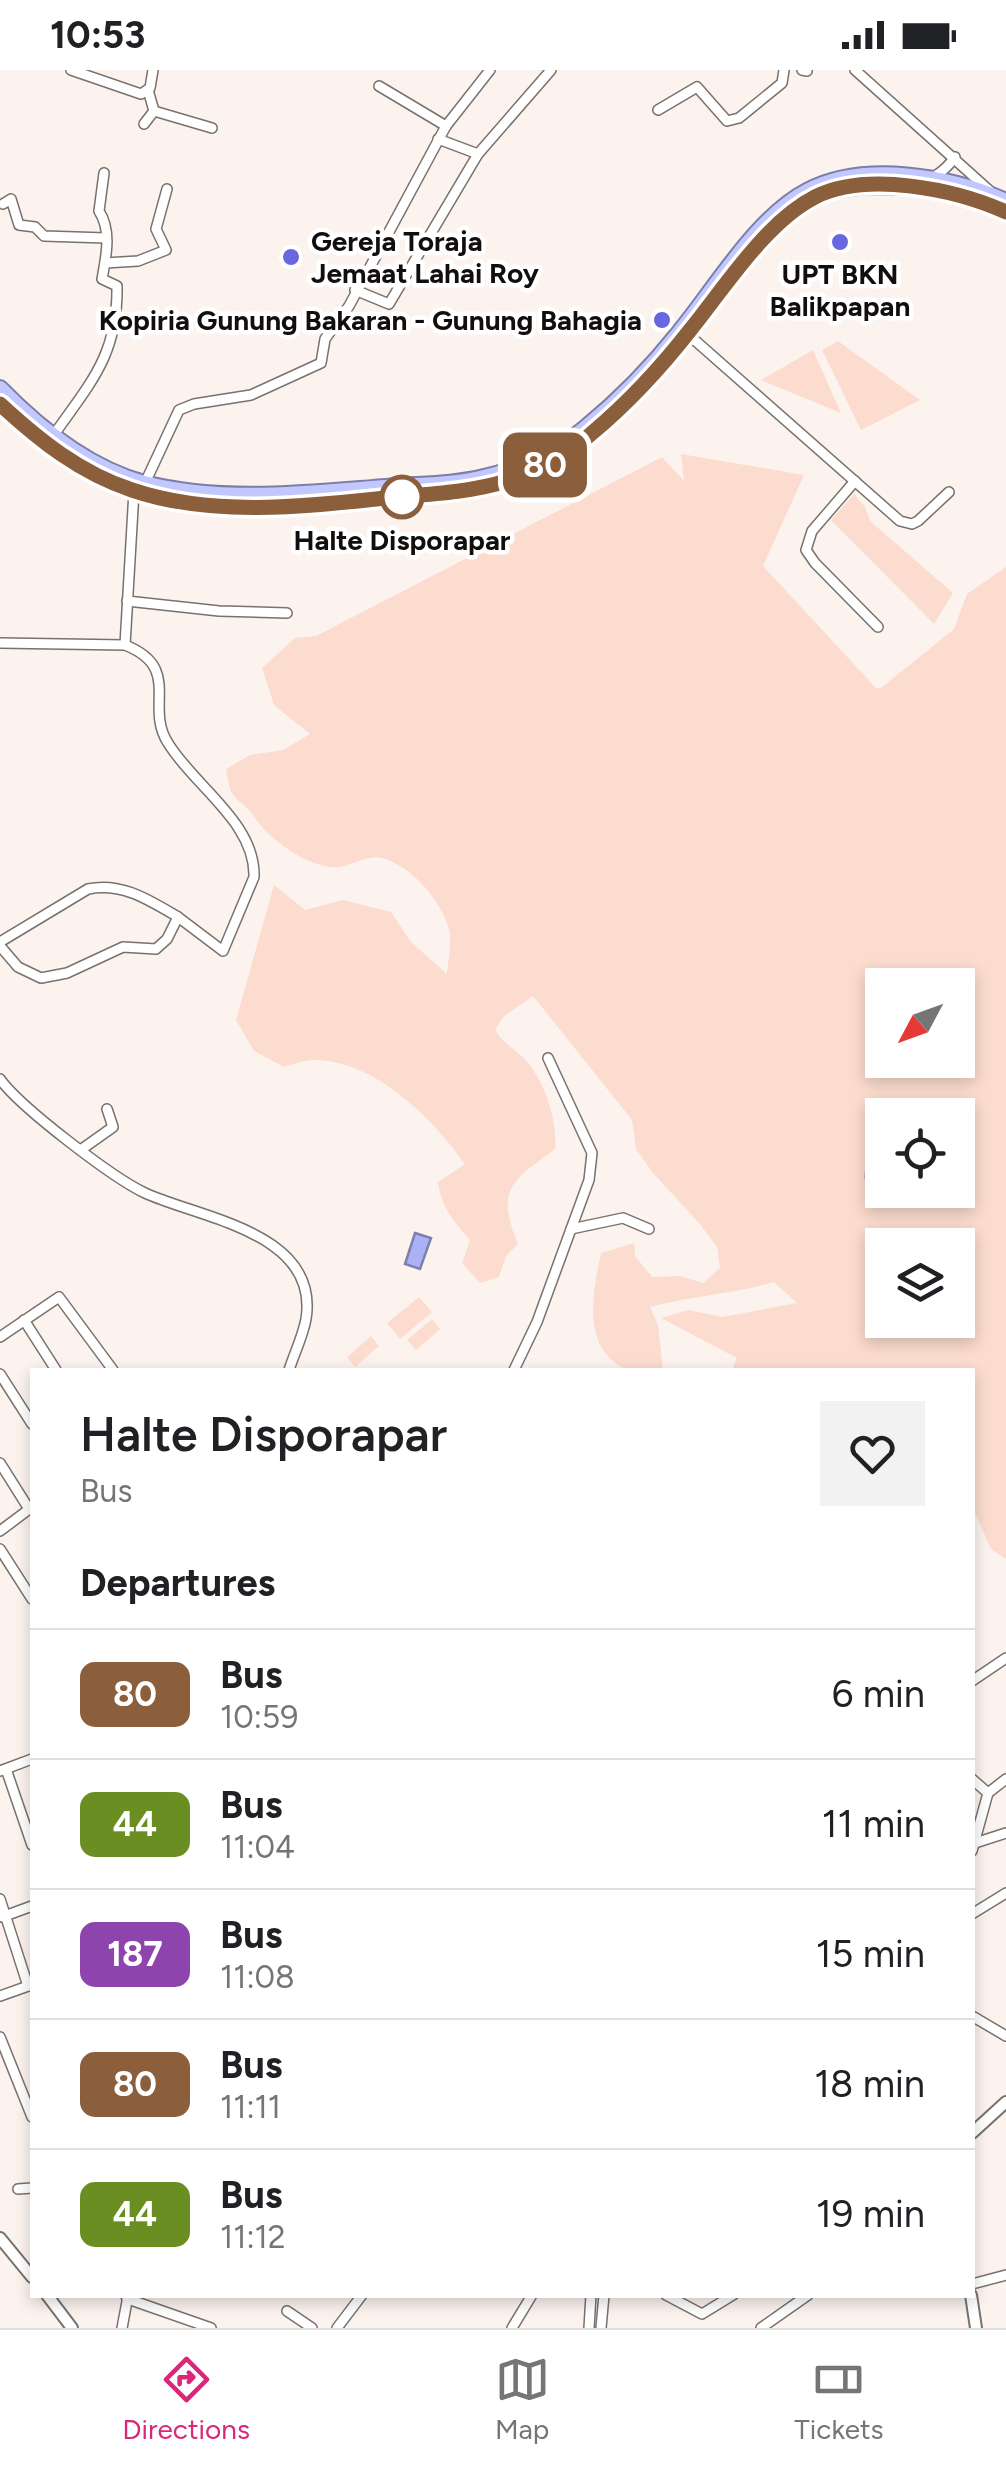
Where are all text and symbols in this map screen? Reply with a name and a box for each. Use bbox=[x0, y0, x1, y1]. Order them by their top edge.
text: 10:53 bbox=[50, 12, 145, 58]
place label: Gereja Toraja Jemaat Lahai Roy bbox=[311, 224, 540, 290]
marker: UPT BKN Balikpapan bbox=[829, 231, 851, 253]
marker: Gereja Toraja Jemaat Lahai Roy bbox=[280, 246, 302, 268]
place label: UPT BKN Balikpapan bbox=[770, 257, 910, 323]
place label: Kopiria Gunung Bakaran - Gunung Bahagia bbox=[99, 303, 642, 337]
marker: Kopiria Gunung Bakaran - Gunung Bahagia bbox=[651, 309, 673, 331]
line badge: 80 bbox=[500, 432, 590, 498]
text: 80 bbox=[523, 444, 567, 486]
marker: Halte Disporapar bbox=[381, 476, 423, 518]
place label: Halte Disporapar bbox=[294, 523, 511, 557]
north arrow bbox=[865, 968, 975, 1078]
map controls bbox=[865, 968, 975, 1338]
button: locate bbox=[865, 1098, 975, 1208]
button: layers bbox=[865, 1228, 975, 1338]
button: heart bbox=[820, 1401, 925, 1506]
text: Halte Disporapar bbox=[80, 1405, 447, 1463]
text: Bus bbox=[80, 1472, 132, 1510]
text: Departures bbox=[80, 1560, 275, 1606]
text: Bus bbox=[220, 1652, 283, 1698]
text: 6 min bbox=[832, 1671, 925, 1717]
text: 80 bbox=[113, 1673, 157, 1715]
text: 10:59 bbox=[220, 1698, 298, 1736]
text: Bus bbox=[220, 1782, 283, 1828]
text: 11 min bbox=[822, 1801, 925, 1847]
text: 44 bbox=[113, 1803, 157, 1845]
text: 11:04 bbox=[220, 1828, 295, 1866]
text: Bus bbox=[220, 1912, 283, 1958]
text: 15 min bbox=[816, 1931, 925, 1977]
text: 187 bbox=[107, 1933, 163, 1975]
text: 11:08 bbox=[220, 1958, 295, 1996]
text: Bus bbox=[220, 2042, 283, 2088]
text: 18 min bbox=[814, 2061, 925, 2107]
text: 80 bbox=[113, 2063, 157, 2105]
text: 11:11 bbox=[220, 2088, 281, 2126]
text: Bus bbox=[220, 2172, 283, 2218]
text: 19 min bbox=[816, 2191, 925, 2237]
text: 44 bbox=[113, 2193, 157, 2235]
text: 11:12 bbox=[220, 2218, 286, 2256]
tab: Directions bbox=[122, 2352, 250, 2446]
tab: Map bbox=[495, 2352, 550, 2446]
tab: Tickets bbox=[794, 2352, 884, 2446]

